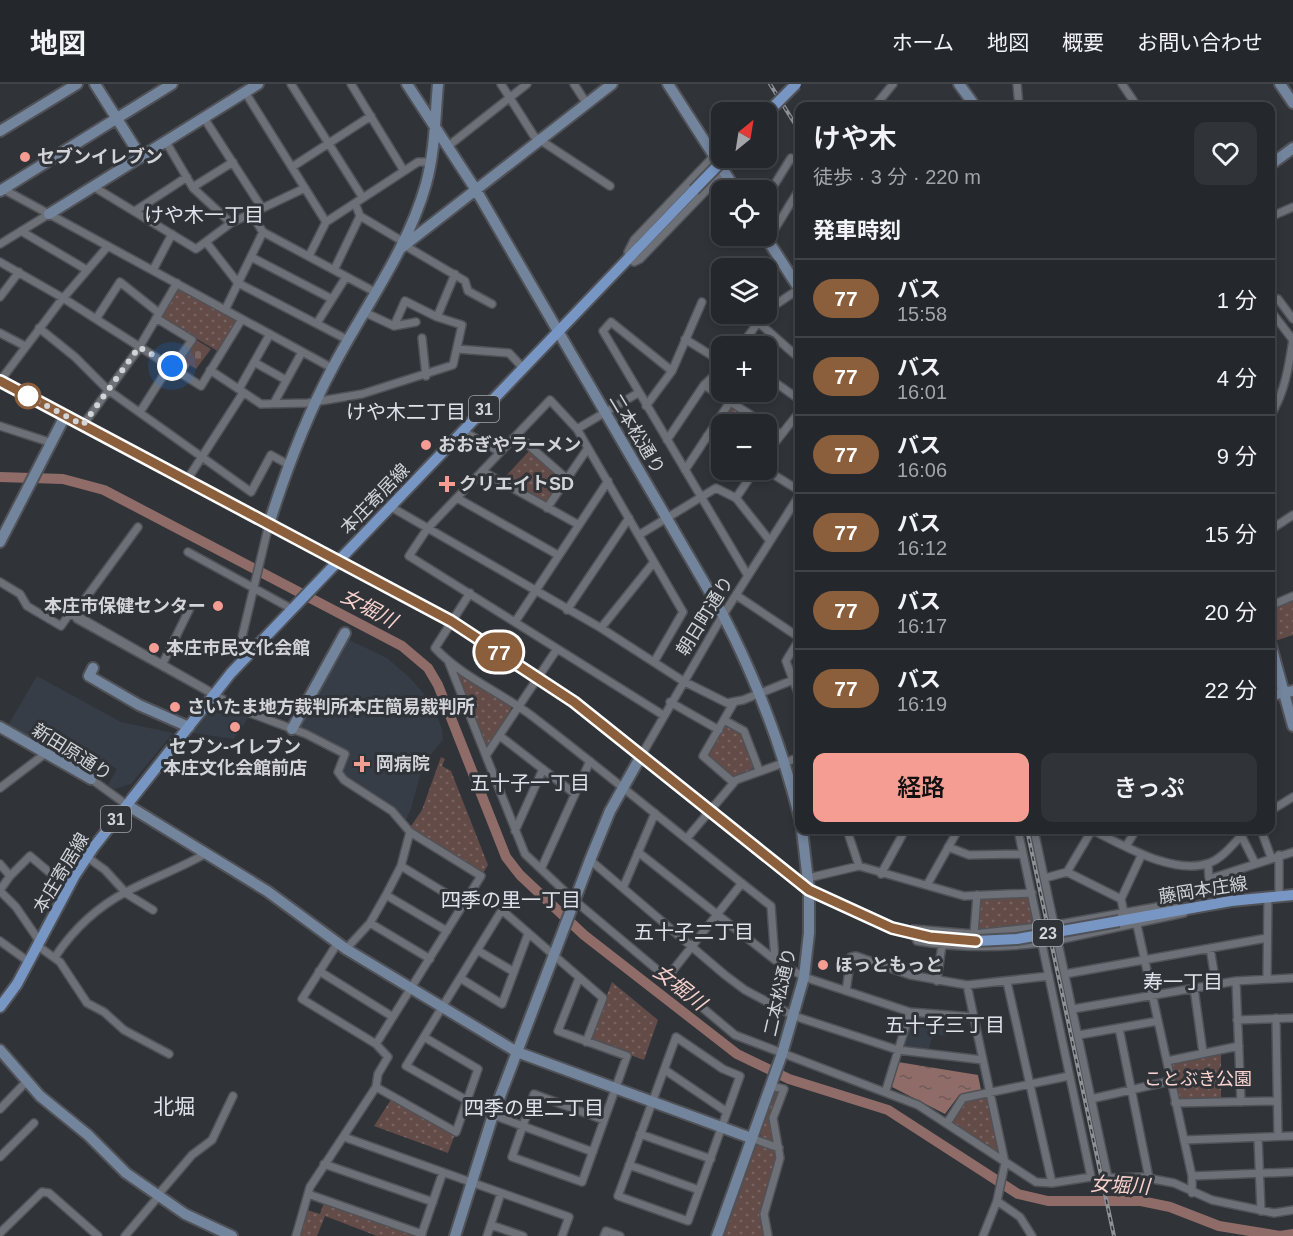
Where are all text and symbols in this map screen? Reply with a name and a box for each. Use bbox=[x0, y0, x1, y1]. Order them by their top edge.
text: 地図 bbox=[30, 28, 86, 59]
text: ホーム bbox=[892, 31, 954, 54]
text: 地図 bbox=[987, 31, 1029, 54]
text: 概要 bbox=[1062, 31, 1104, 54]
text: お問い合わせ bbox=[1137, 31, 1263, 54]
north arrow bbox=[711, 102, 777, 168]
map controls bbox=[711, 102, 777, 480]
button: heart bbox=[1194, 122, 1257, 185]
text: けや木 bbox=[813, 123, 897, 154]
place label: セブンイレブン bbox=[37, 147, 163, 167]
marker: セブンイレブン bbox=[18, 150, 32, 164]
text: 徒歩 · 3 分 · 220 m bbox=[813, 166, 981, 188]
button: locate bbox=[711, 180, 777, 246]
district label: けや木一丁目 bbox=[144, 204, 264, 226]
text: 発車時刻 bbox=[813, 218, 901, 243]
button: layers bbox=[711, 258, 777, 324]
text: バス bbox=[897, 277, 941, 302]
text: 77 bbox=[834, 287, 858, 310]
text: 1 分 bbox=[1217, 288, 1257, 313]
text: 15:58 bbox=[897, 303, 947, 325]
button: + bbox=[711, 336, 777, 402]
your location bbox=[157, 351, 187, 381]
text: バス bbox=[897, 355, 941, 380]
text: 77 bbox=[834, 365, 858, 388]
text: 4 分 bbox=[1217, 366, 1257, 391]
text: 16:01 bbox=[897, 381, 947, 403]
unlabelled marker bbox=[15, 383, 41, 409]
street label: 二本松通り bbox=[605, 390, 669, 478]
road number: 31 bbox=[469, 396, 499, 422]
district label: けや木二丁目 bbox=[346, 401, 466, 423]
button: − bbox=[711, 414, 777, 480]
text: バス bbox=[897, 433, 941, 458]
place label: おおぎやラーメン bbox=[438, 435, 581, 455]
marker: おおぎやラーメン bbox=[419, 438, 433, 452]
text: 77 bbox=[834, 443, 858, 466]
text: 9 分 bbox=[1217, 444, 1257, 469]
text: 16:06 bbox=[897, 459, 947, 481]
street label: 本庄寄居線 bbox=[337, 460, 413, 538]
place label: クリエイトSD bbox=[459, 474, 574, 494]
marker: クリエイトSD bbox=[440, 477, 454, 491]
text: バス bbox=[897, 511, 941, 536]
text: 77 bbox=[834, 521, 858, 544]
text: 15 分 bbox=[1204, 522, 1257, 547]
text: 16:12 bbox=[897, 537, 947, 559]
street label: 朝日町通り bbox=[673, 573, 737, 659]
water label: 女堀川 bbox=[337, 584, 402, 633]
text: バス bbox=[897, 589, 941, 614]
place label: 本庄市保健センター bbox=[44, 596, 206, 616]
marker: 本庄市保健センター bbox=[211, 599, 225, 613]
text: 77 bbox=[834, 599, 858, 622]
text: 20 分 bbox=[1204, 600, 1257, 625]
text: 16:17 bbox=[897, 615, 947, 637]
line badge: 77 bbox=[472, 632, 526, 672]
place label: 本庄市民文化会館 bbox=[166, 638, 310, 658]
marker: 本庄市民文化会館 bbox=[147, 641, 161, 655]
text: 77 bbox=[487, 641, 511, 664]
text: バス bbox=[897, 667, 941, 692]
text: 77 bbox=[834, 677, 858, 700]
text: 22 分 bbox=[1204, 678, 1257, 703]
text: 16:19 bbox=[897, 693, 947, 715]
place label: さいたま地方裁判所本庄簡易裁判所 bbox=[187, 697, 474, 717]
marker: さいたま地方裁判所本庄簡易裁判所 bbox=[168, 700, 182, 714]
street label: 新田原通り bbox=[29, 720, 115, 784]
marker: セブン-イレブン 本庄文化会館前店 bbox=[228, 720, 242, 734]
place label: セブン-イレブン 本庄文化会館前店 bbox=[163, 737, 307, 778]
button: 経路 bbox=[813, 753, 1029, 822]
button: きっぷ bbox=[1041, 753, 1257, 822]
place label: 岡病院 bbox=[376, 754, 430, 774]
marker: 岡病院 bbox=[353, 755, 371, 773]
district label: 五十子一丁目 bbox=[470, 772, 590, 794]
road number: 31 bbox=[101, 806, 131, 832]
street label: 本庄寄居線 bbox=[29, 829, 93, 917]
street label: 藤岡本庄線 bbox=[1157, 873, 1249, 907]
district label: 四季の里一丁目 bbox=[441, 889, 581, 911]
road number: 23 bbox=[1033, 920, 1063, 946]
district label: 五十子二丁目 bbox=[634, 921, 754, 943]
street label: 二本松通り bbox=[760, 946, 800, 1038]
place label: ほっともっと bbox=[835, 955, 943, 975]
marker: ほっともっと bbox=[816, 958, 830, 972]
water label: 女堀川 bbox=[650, 960, 712, 1015]
district label: 寿一丁目 bbox=[1143, 971, 1223, 993]
district label: 五十子三丁目 bbox=[885, 1014, 1005, 1036]
park label: ことぶき公園 bbox=[1144, 1069, 1252, 1089]
district label: 北堀 bbox=[153, 1095, 195, 1118]
district label: 四季の里二丁目 bbox=[464, 1097, 604, 1119]
water label: 女堀川 bbox=[1089, 1172, 1153, 1198]

